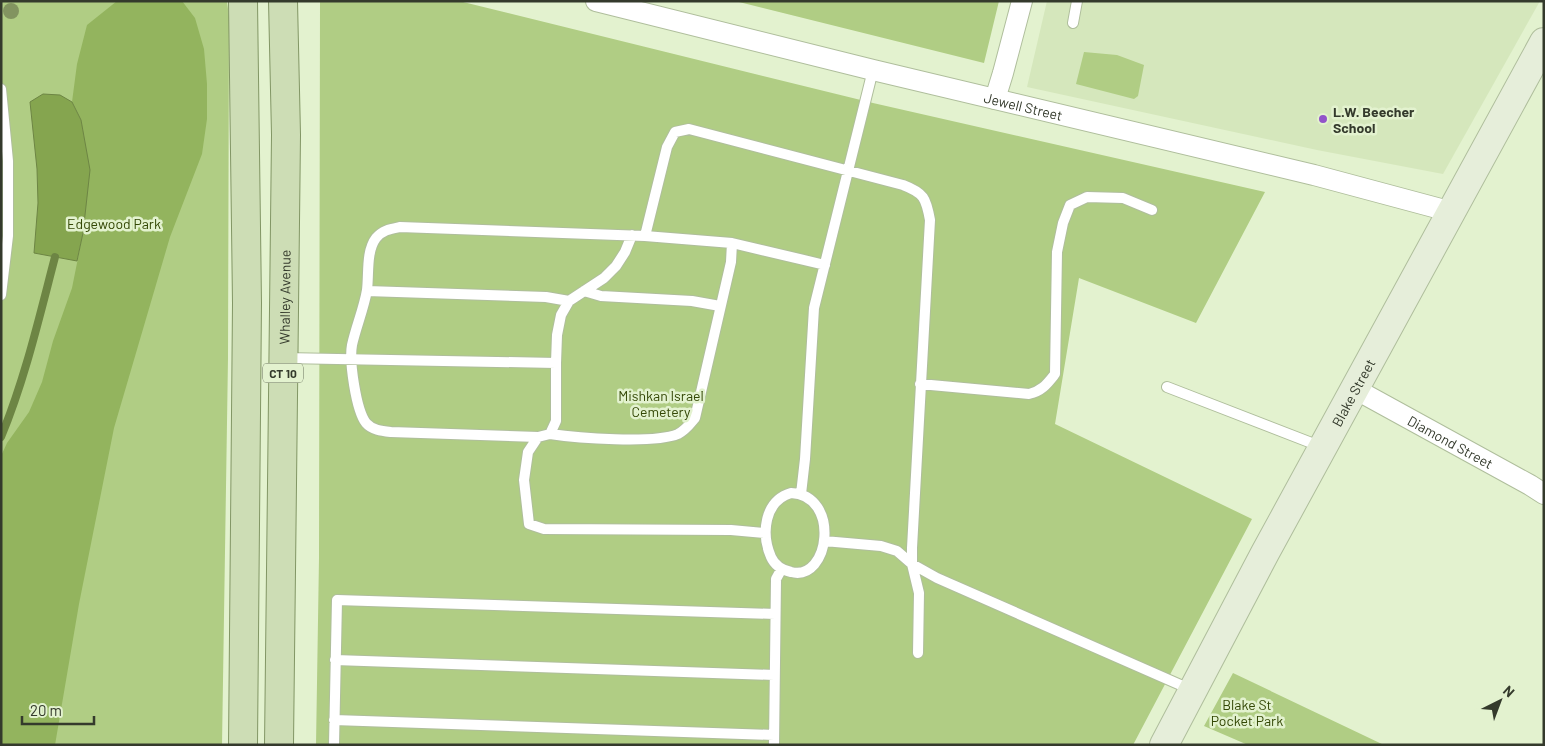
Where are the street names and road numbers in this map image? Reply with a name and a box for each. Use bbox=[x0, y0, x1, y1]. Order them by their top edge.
street label: Jewell Street bbox=[982, 88, 1064, 123]
street label: Whalley Avenue bbox=[275, 250, 293, 344]
street label: Blake Street bbox=[1327, 356, 1378, 429]
road number: CT 10 bbox=[263, 363, 303, 382]
street label: Diamond Street bbox=[1405, 411, 1496, 472]

